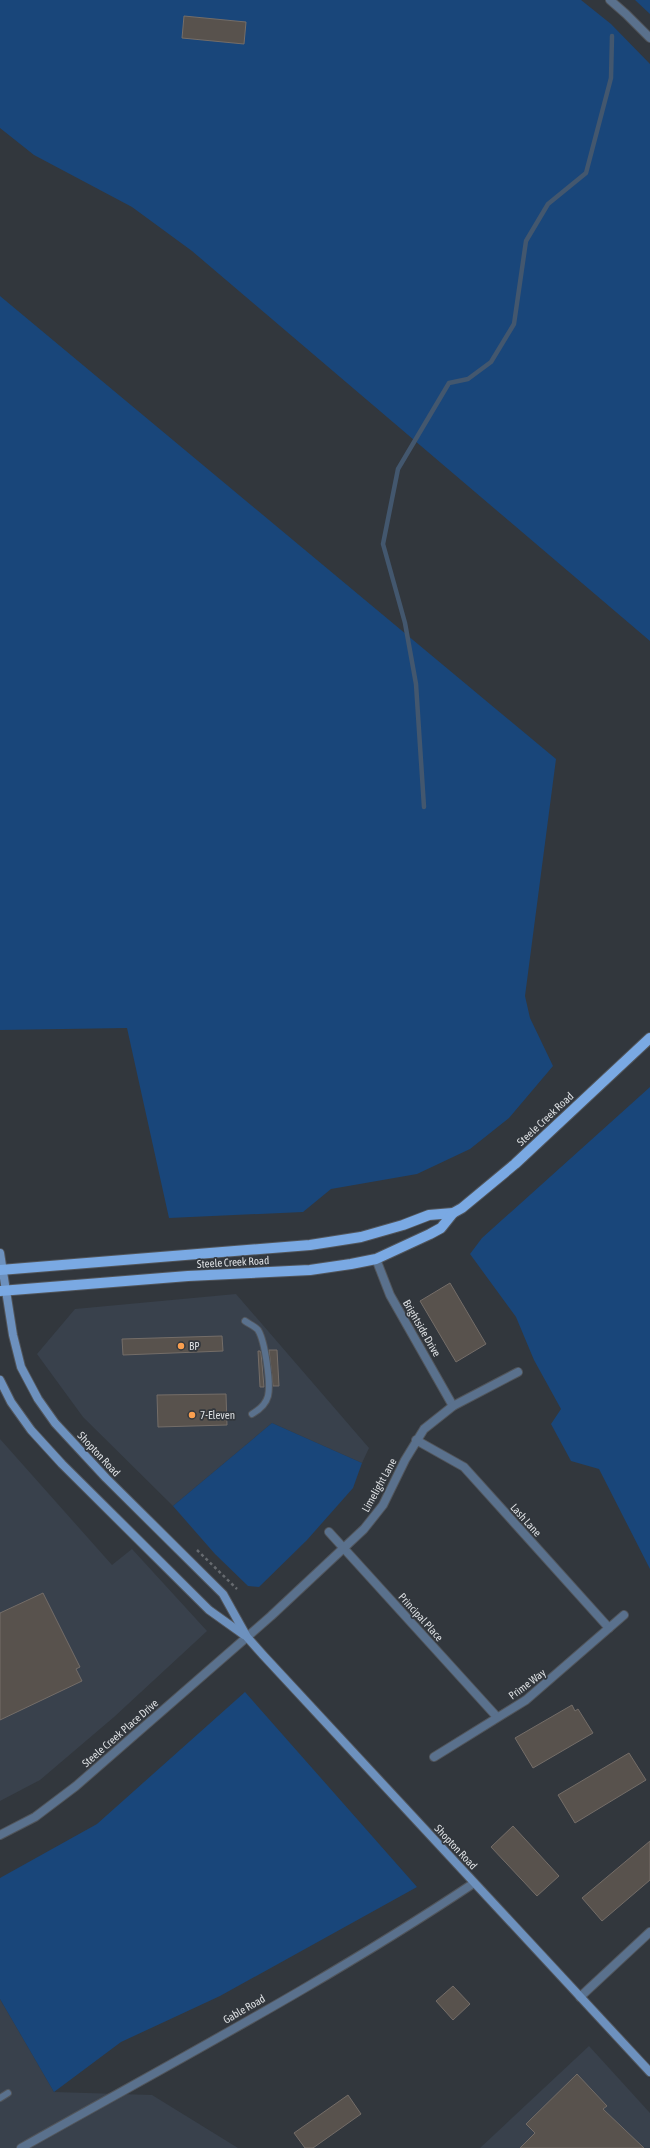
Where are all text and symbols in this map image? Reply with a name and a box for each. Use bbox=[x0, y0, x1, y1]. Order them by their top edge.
street label: Steele Creek Road bbox=[514, 1090, 576, 1148]
street label: Steele Creek Road bbox=[197, 1254, 269, 1270]
street label: Brightside Drive bbox=[401, 1297, 443, 1359]
place label: BP bbox=[189, 1340, 200, 1352]
marker: BP bbox=[176, 1341, 186, 1351]
place label: 7-Eleven bbox=[200, 1409, 235, 1421]
marker: 7-Eleven bbox=[187, 1410, 197, 1420]
street label: Shopton Road bbox=[75, 1429, 123, 1479]
street label: Limelight Lane bbox=[359, 1456, 399, 1514]
street label: Lash Lane bbox=[508, 1501, 544, 1539]
street label: Principal Place bbox=[396, 1591, 446, 1643]
street label: Prime Way bbox=[506, 1666, 548, 1702]
street label: Steele Creek Place Drive bbox=[80, 1697, 160, 1769]
street label: Shopton Road bbox=[432, 1822, 480, 1872]
street label: Gable Road bbox=[221, 1992, 267, 2026]

